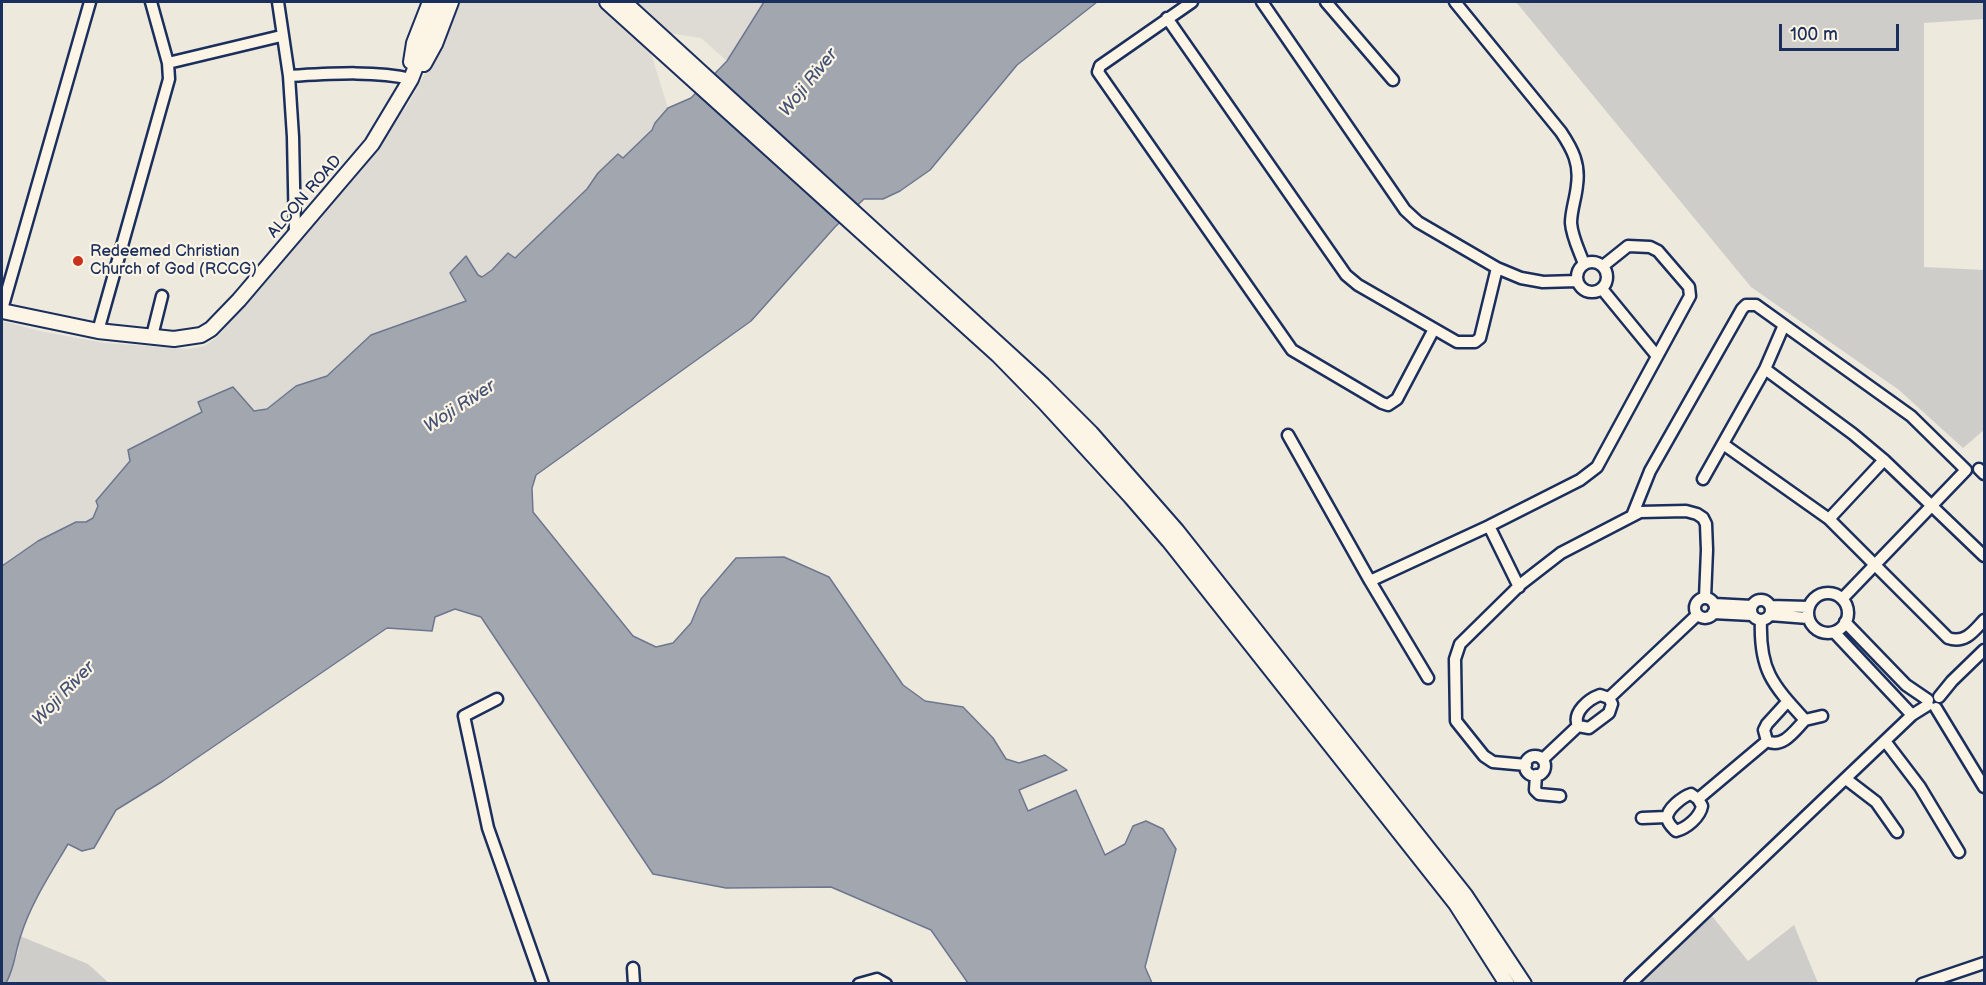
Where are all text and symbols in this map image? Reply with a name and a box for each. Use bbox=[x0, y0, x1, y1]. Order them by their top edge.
scale bar bbox=[1782, 12, 1902, 50]
text: 100 m bbox=[1790, 24, 1838, 45]
water label: Woji River bbox=[775, 45, 843, 121]
street label: ALCON ROAD bbox=[264, 152, 346, 242]
place label: Redeemed Christian Church of God (RCCG) bbox=[90, 242, 257, 280]
marker: Redeemed Christian Church of God (RCCG) bbox=[71, 254, 85, 268]
water label: Woji River bbox=[420, 376, 500, 438]
water label: Woji River bbox=[28, 657, 100, 731]

